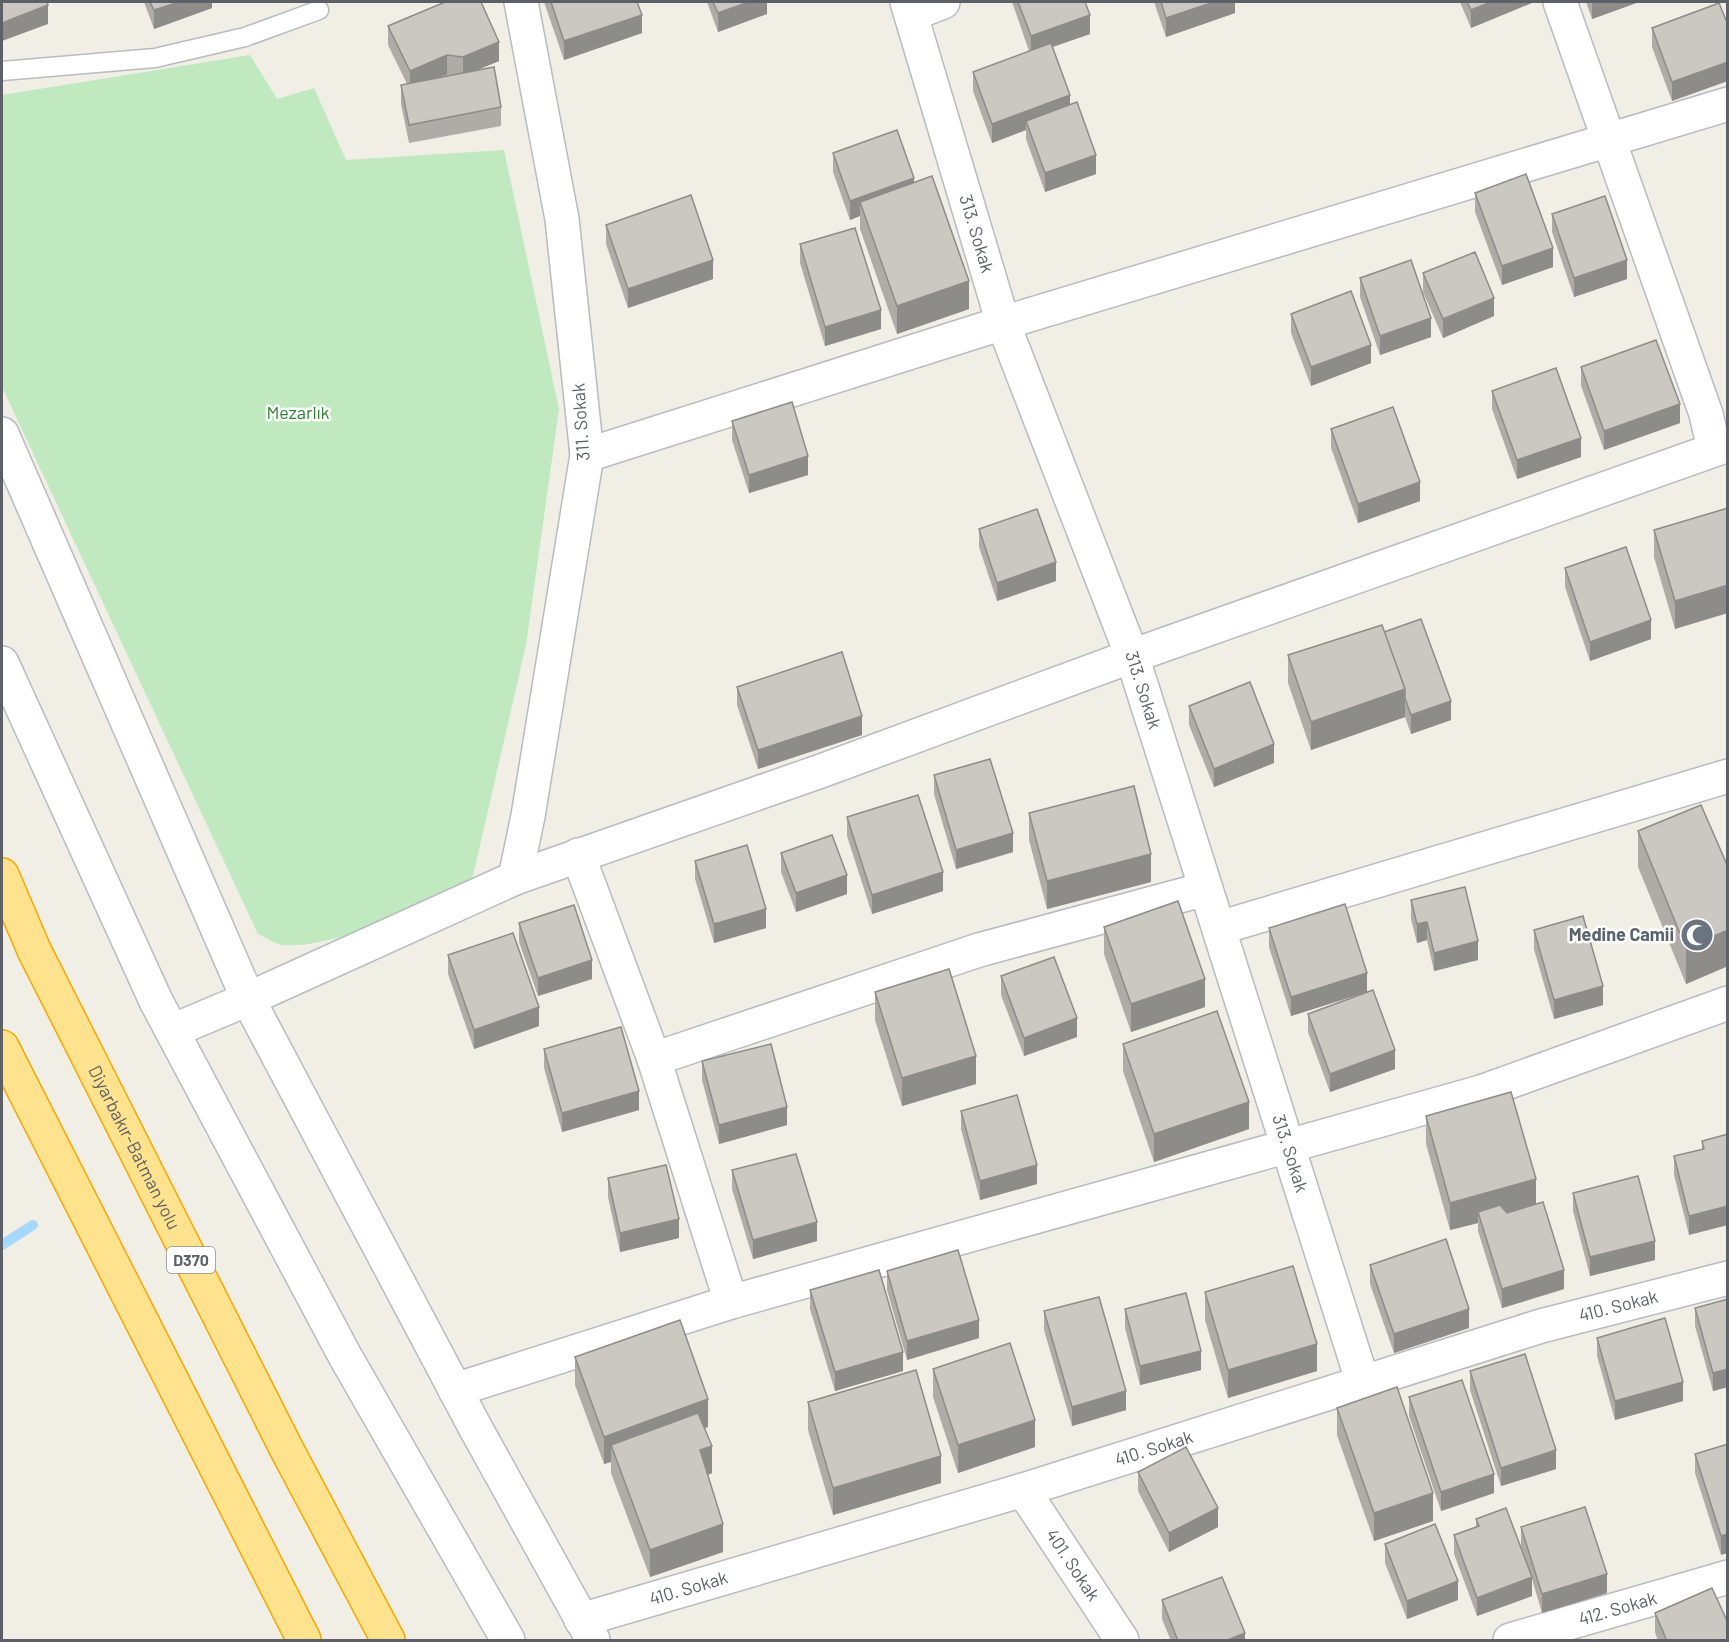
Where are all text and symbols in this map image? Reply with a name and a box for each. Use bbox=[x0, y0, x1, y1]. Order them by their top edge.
street label: 313. Sokak bbox=[955, 192, 999, 275]
street label: 311. Sokak bbox=[566, 382, 594, 462]
park label: Mezarlık bbox=[266, 401, 330, 423]
street label: 313. Sokak bbox=[1121, 648, 1167, 732]
mosque icon: Medine Camii bbox=[1679, 917, 1715, 953]
place label: Medine Camii bbox=[1569, 923, 1674, 945]
street label: Diyarbakır-Batman yolu bbox=[84, 1061, 186, 1233]
street label: 313. Sokak bbox=[1268, 1111, 1314, 1195]
road number: D370 bbox=[167, 1247, 215, 1273]
street label: 410. Sokak bbox=[1576, 1284, 1660, 1326]
street label: 410. Sokak bbox=[1112, 1425, 1195, 1470]
street label: 401. Sokak bbox=[1042, 1524, 1105, 1605]
street label: 410. Sokak bbox=[646, 1565, 730, 1609]
street label: 412. Sokak bbox=[1576, 1586, 1659, 1630]

